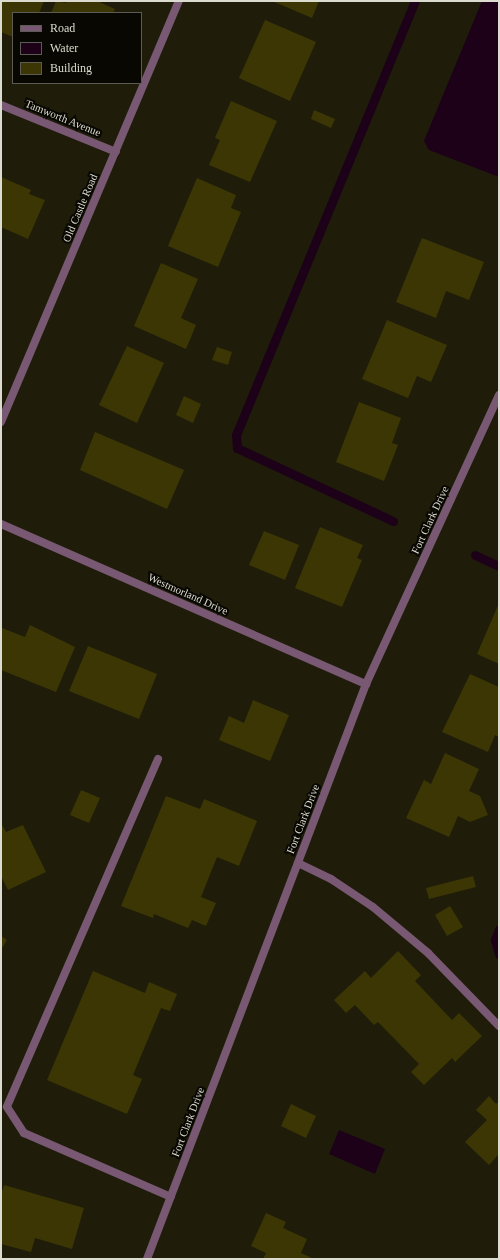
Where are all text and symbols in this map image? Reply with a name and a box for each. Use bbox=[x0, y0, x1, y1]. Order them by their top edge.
legend bbox=[12, 12, 142, 84]
text: Road bbox=[50, 21, 75, 35]
text: Water bbox=[50, 41, 78, 55]
text: Building bbox=[50, 61, 92, 75]
street label: Tamworth Avenue bbox=[23, 97, 103, 139]
street label: Old Castle Road bbox=[60, 172, 100, 244]
street label: Fort Clark Drive bbox=[409, 484, 451, 556]
street label: Westmorland Drive bbox=[146, 570, 230, 618]
street label: Fort Clark Drive bbox=[284, 782, 322, 856]
street label: Fort Clark Drive bbox=[169, 1085, 207, 1159]

